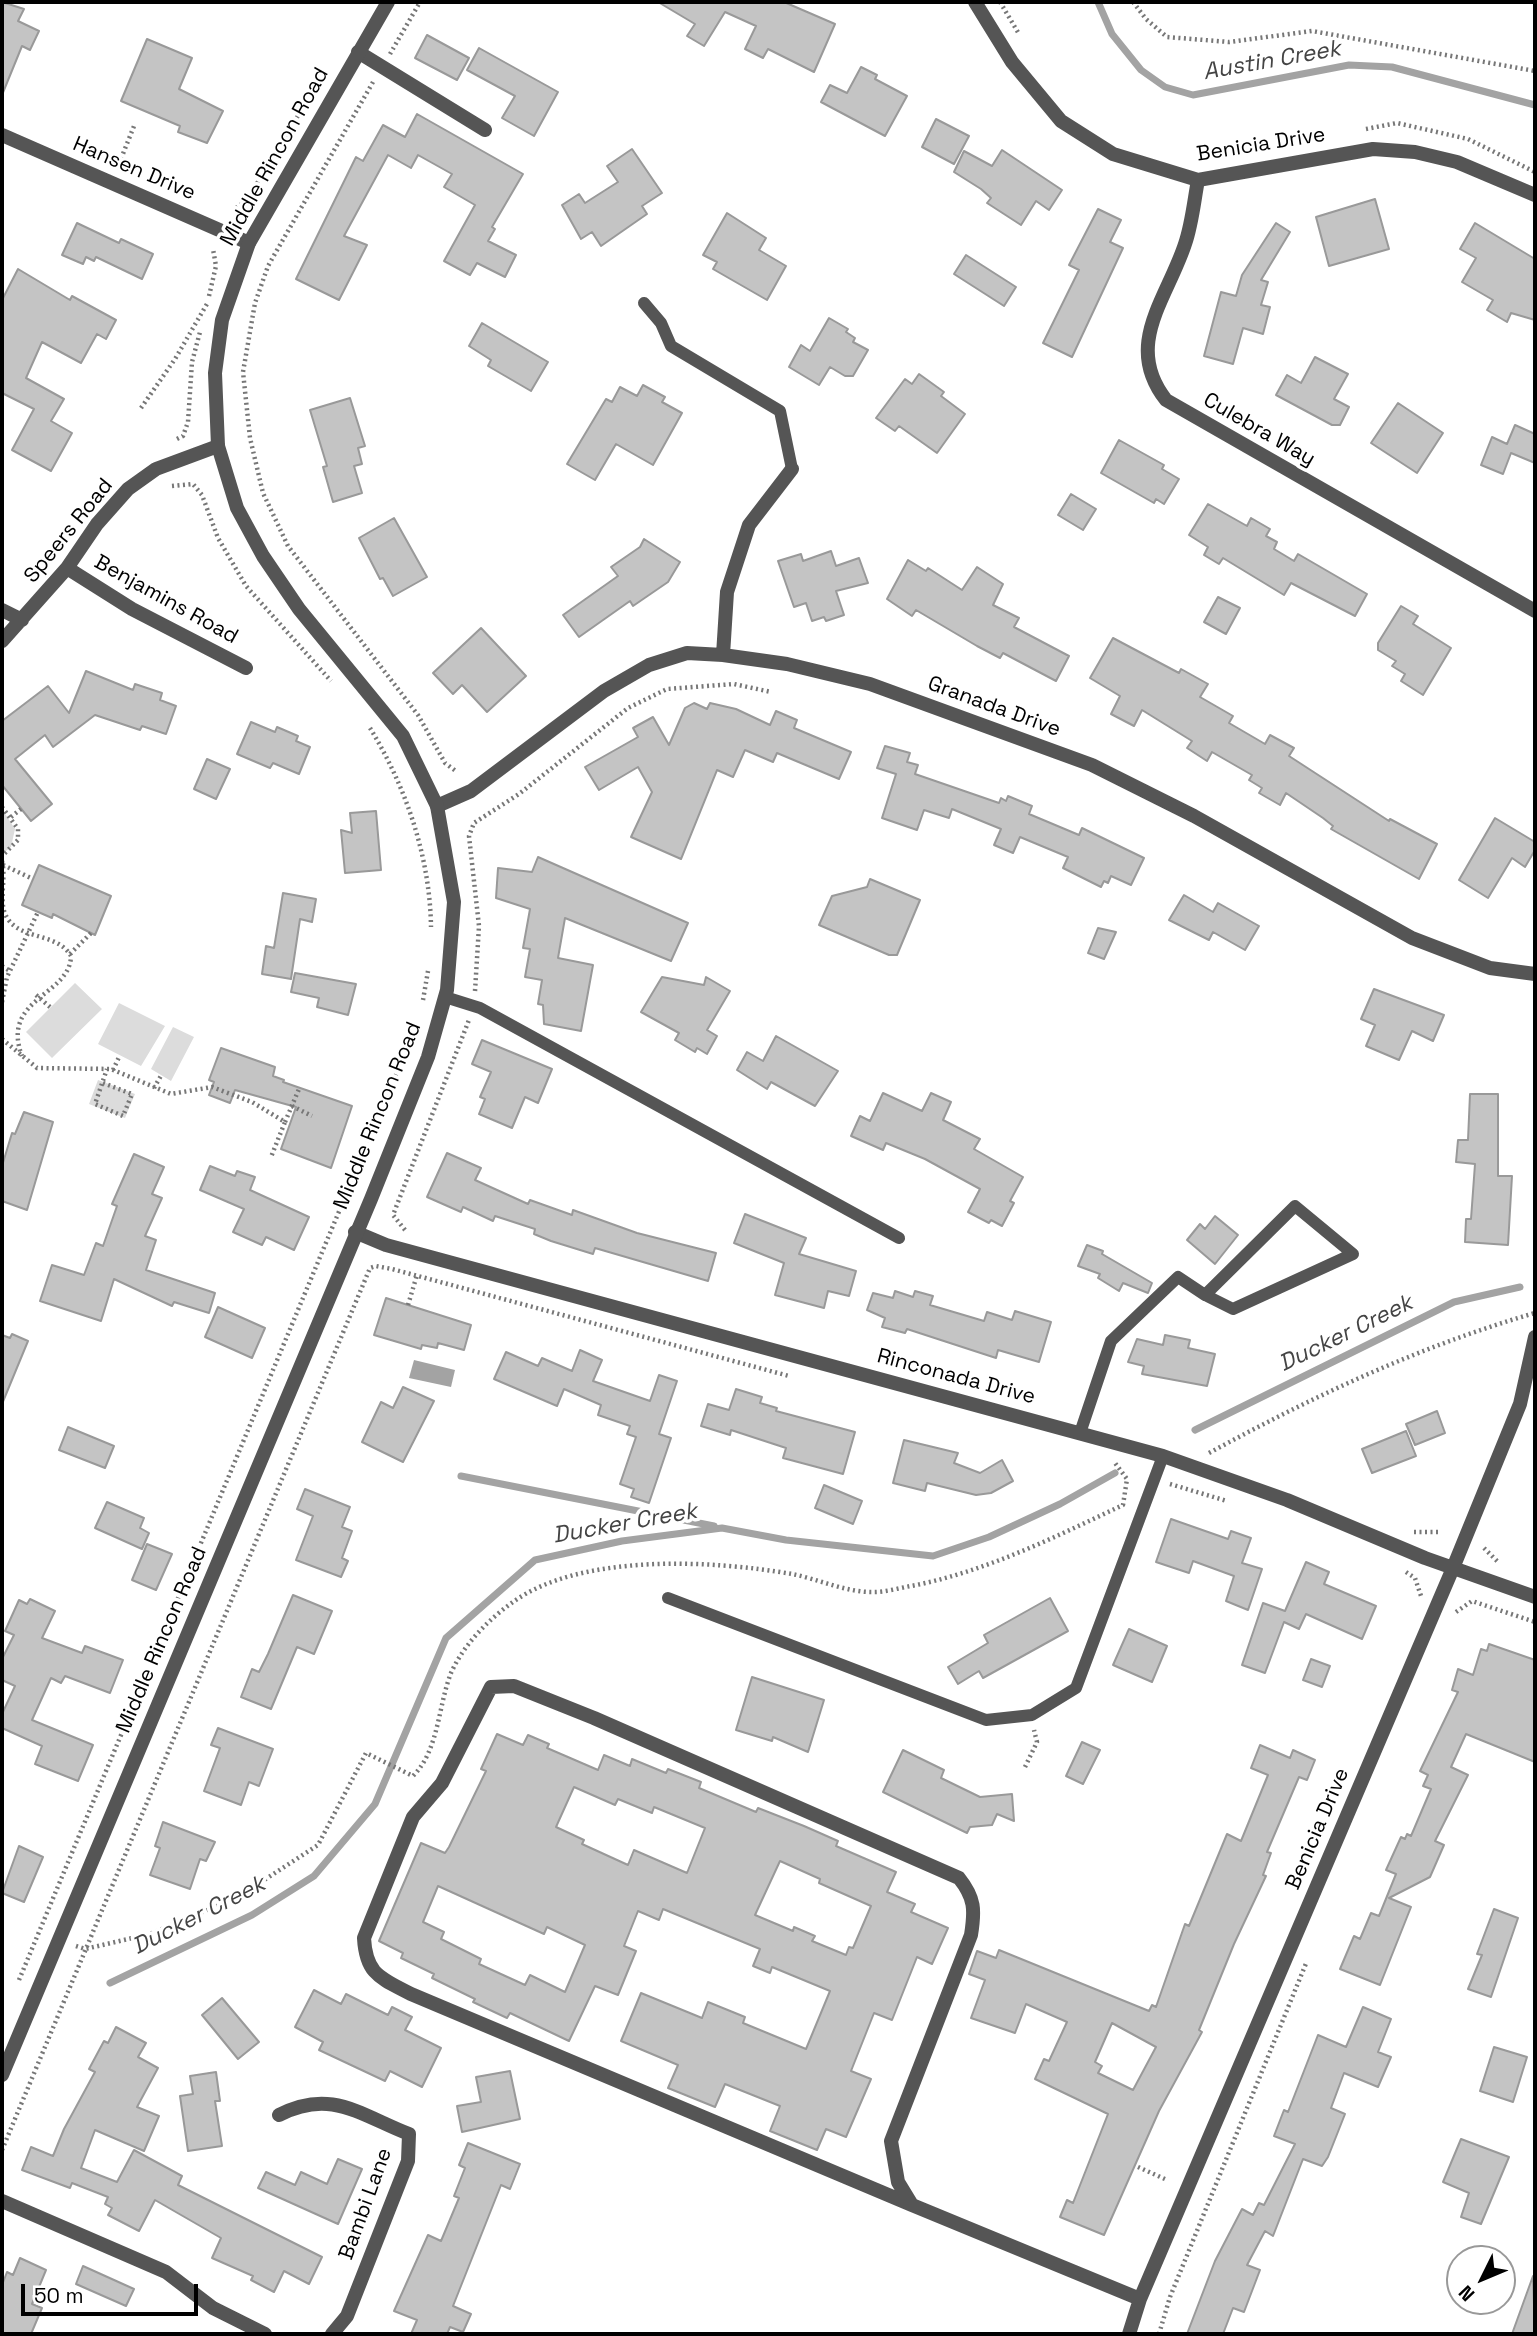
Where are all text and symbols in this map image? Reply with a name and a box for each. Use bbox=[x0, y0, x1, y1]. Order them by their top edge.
water label: Austin Creek bbox=[1201, 35, 1343, 87]
street label: Middle Rincon Road bbox=[216, 63, 334, 251]
street label: Benicia Drive bbox=[1195, 122, 1327, 168]
street label: Hansen Drive bbox=[69, 132, 199, 206]
street label: Culebra Way bbox=[1198, 388, 1320, 472]
street label: Speers Road bbox=[19, 474, 119, 588]
street label: Benjamins Road bbox=[90, 550, 242, 650]
street label: Granada Drive bbox=[924, 671, 1064, 743]
street label: Middle Rincon Road bbox=[329, 1019, 427, 1213]
water label: Ducker Creek bbox=[1274, 1290, 1418, 1378]
street label: Rinconada Drive bbox=[874, 1344, 1038, 1410]
water label: Ducker Creek bbox=[551, 1498, 699, 1550]
street label: Middle Rincon Road bbox=[111, 1543, 213, 1737]
street label: Benicia Drive bbox=[1281, 1764, 1355, 1894]
water label: Ducker Creek bbox=[128, 1871, 270, 1961]
street label: Bambi Lane bbox=[334, 2145, 398, 2263]
north arrow bbox=[1446, 2245, 1516, 2315]
scale bar bbox=[24, 2270, 201, 2314]
text: N bbox=[1453, 2280, 1480, 2306]
text: 50 m bbox=[34, 2282, 84, 2309]

